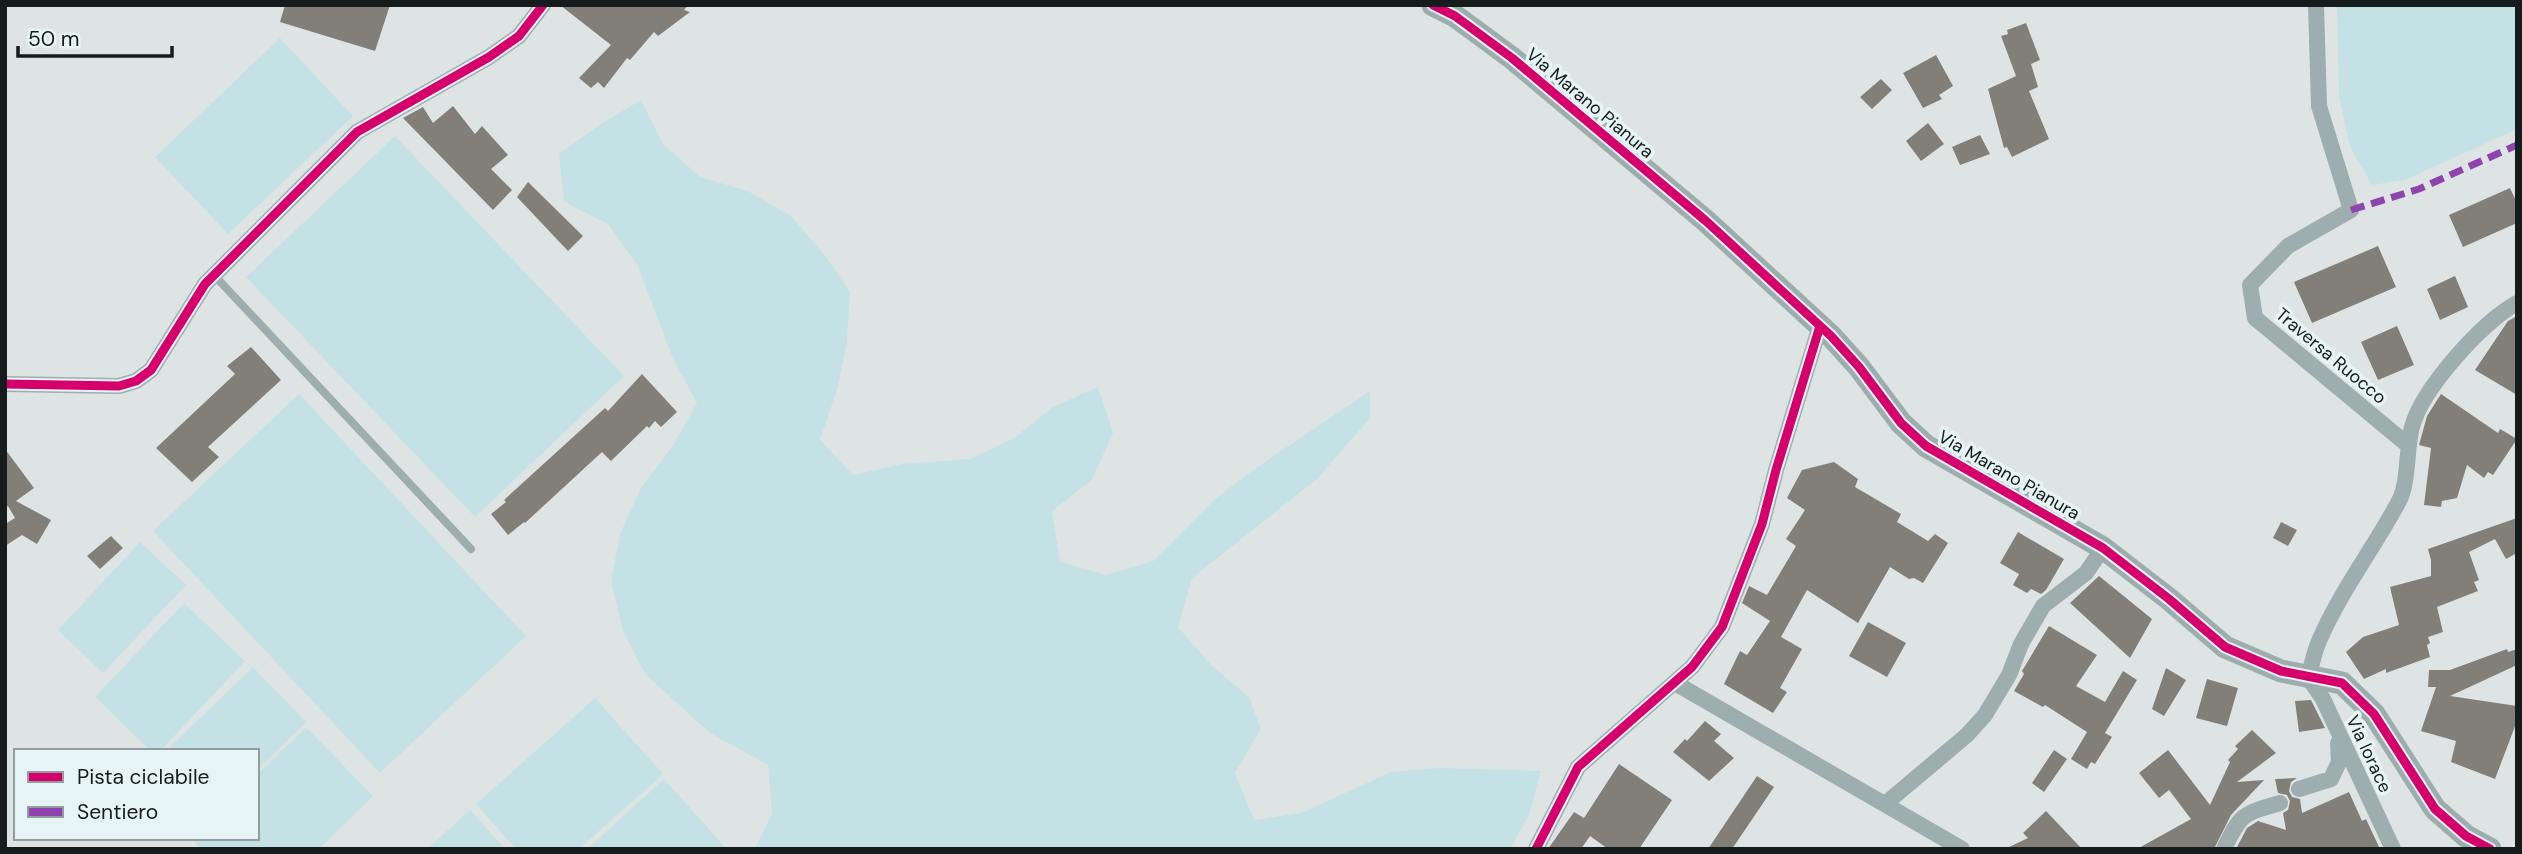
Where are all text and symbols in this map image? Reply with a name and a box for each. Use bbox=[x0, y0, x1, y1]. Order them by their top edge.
scale bar bbox=[18, 14, 172, 58]
text: 50 m bbox=[28, 25, 79, 53]
street label: Via Marano Pianura bbox=[1521, 42, 1659, 164]
street label: Traversa Ruocco bbox=[2271, 303, 2391, 409]
street label: Via Marano Pianura bbox=[1934, 425, 2084, 525]
street label: Via Iorace bbox=[2341, 711, 2397, 797]
legend bbox=[14, 749, 259, 840]
text: Pista ciclabile bbox=[77, 763, 210, 791]
text: Sentiero bbox=[77, 798, 158, 826]

